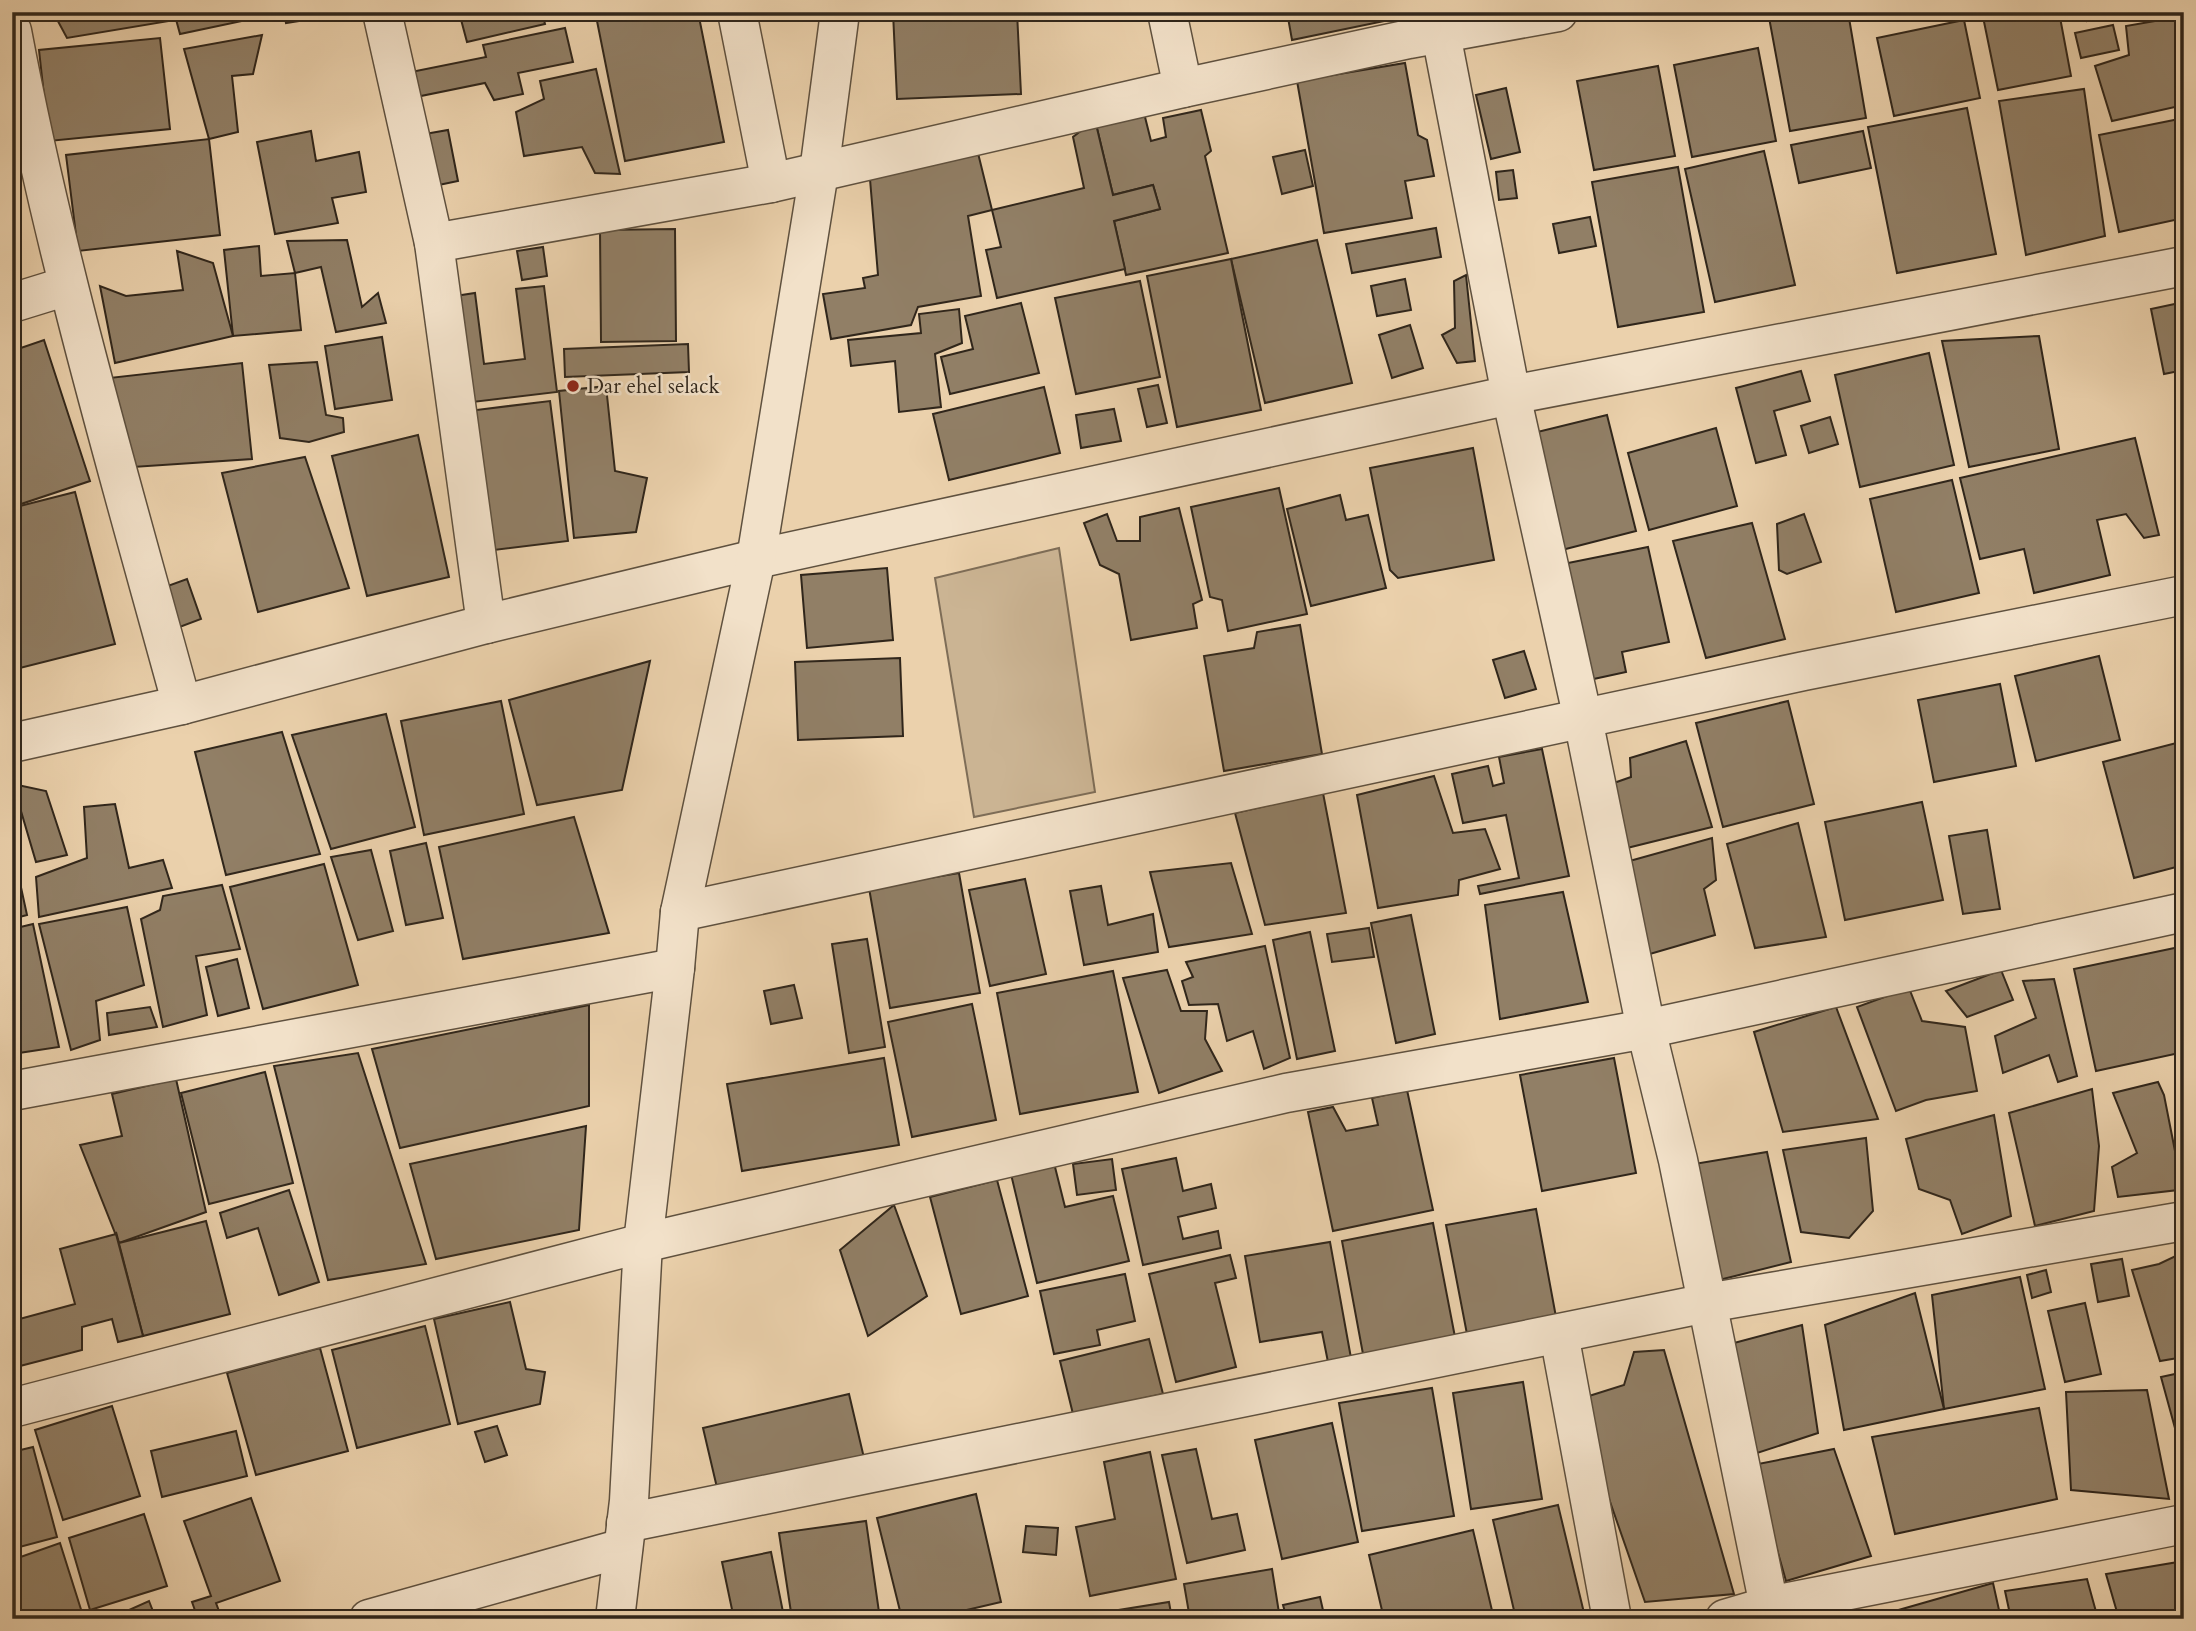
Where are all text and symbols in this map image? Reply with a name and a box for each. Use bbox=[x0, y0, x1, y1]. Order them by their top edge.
place label: Dar ehel selack bbox=[587, 372, 721, 401]
marker: Dar ehel selack bbox=[565, 378, 581, 394]

